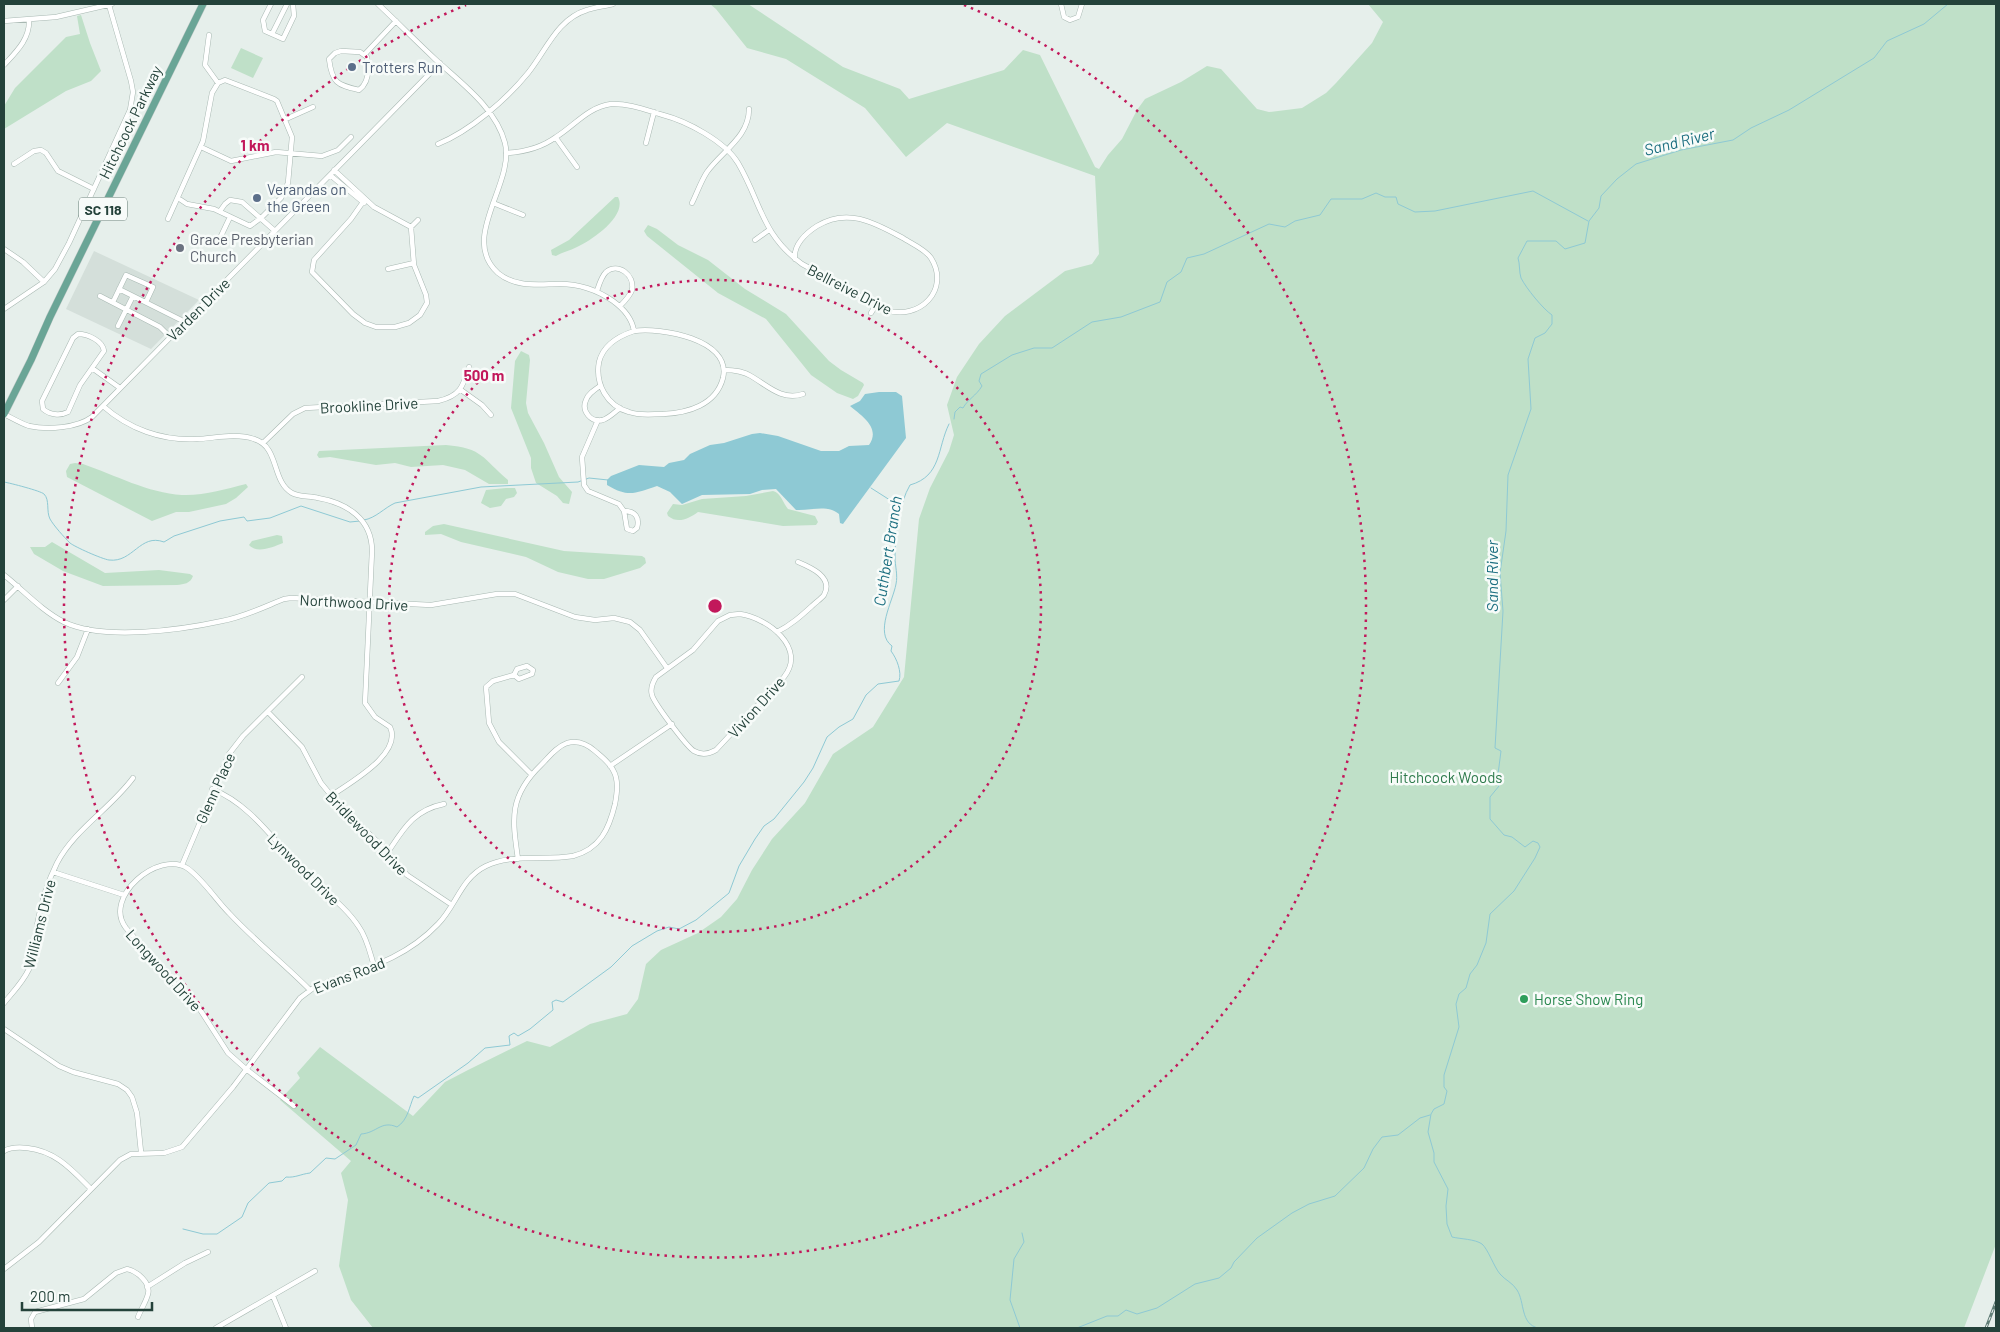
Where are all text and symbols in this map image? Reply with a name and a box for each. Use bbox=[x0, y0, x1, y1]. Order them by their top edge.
place label: Trotters Run bbox=[362, 58, 443, 76]
marker: Trotters Run bbox=[346, 61, 358, 73]
street label: Hitchcock Parkway bbox=[95, 62, 165, 181]
water label: Sand River bbox=[1642, 123, 1717, 159]
text: 1 km bbox=[241, 136, 269, 154]
place label: Verandas on the Green bbox=[267, 180, 347, 215]
marker: Verandas on the Green bbox=[251, 192, 263, 204]
road number: SC 118 bbox=[79, 198, 127, 220]
place label: Grace Presbyterian Church bbox=[190, 230, 314, 265]
marker: Grace Presbyterian Church bbox=[174, 242, 186, 254]
street label: Bellreive Drive bbox=[805, 260, 895, 318]
street label: Varden Drive bbox=[163, 274, 233, 344]
text: 500 m bbox=[464, 366, 504, 384]
street label: Brookline Drive bbox=[319, 393, 419, 417]
water label: Cuthbert Branch bbox=[869, 495, 905, 607]
water label: Sand River bbox=[1482, 539, 1501, 612]
street label: Northwood Drive bbox=[299, 590, 409, 614]
centre of rings bbox=[706, 597, 724, 615]
street label: Vivion Drive bbox=[724, 673, 788, 741]
street label: Glenn Place bbox=[191, 750, 239, 826]
park label: Hitchcock Woods bbox=[1389, 768, 1503, 786]
street label: Bridlewood Drive bbox=[322, 787, 412, 879]
street label: Lynwood Drive bbox=[264, 829, 344, 909]
street label: Williams Drive bbox=[19, 877, 59, 971]
street label: Longwood Drive bbox=[122, 925, 206, 1015]
street label: Evans Road bbox=[311, 953, 387, 997]
place label: Horse Show Ring bbox=[1534, 990, 1643, 1008]
marker: Horse Show Ring bbox=[1518, 993, 1530, 1005]
scale bar bbox=[22, 1280, 152, 1312]
text: 200 m bbox=[30, 1287, 70, 1305]

